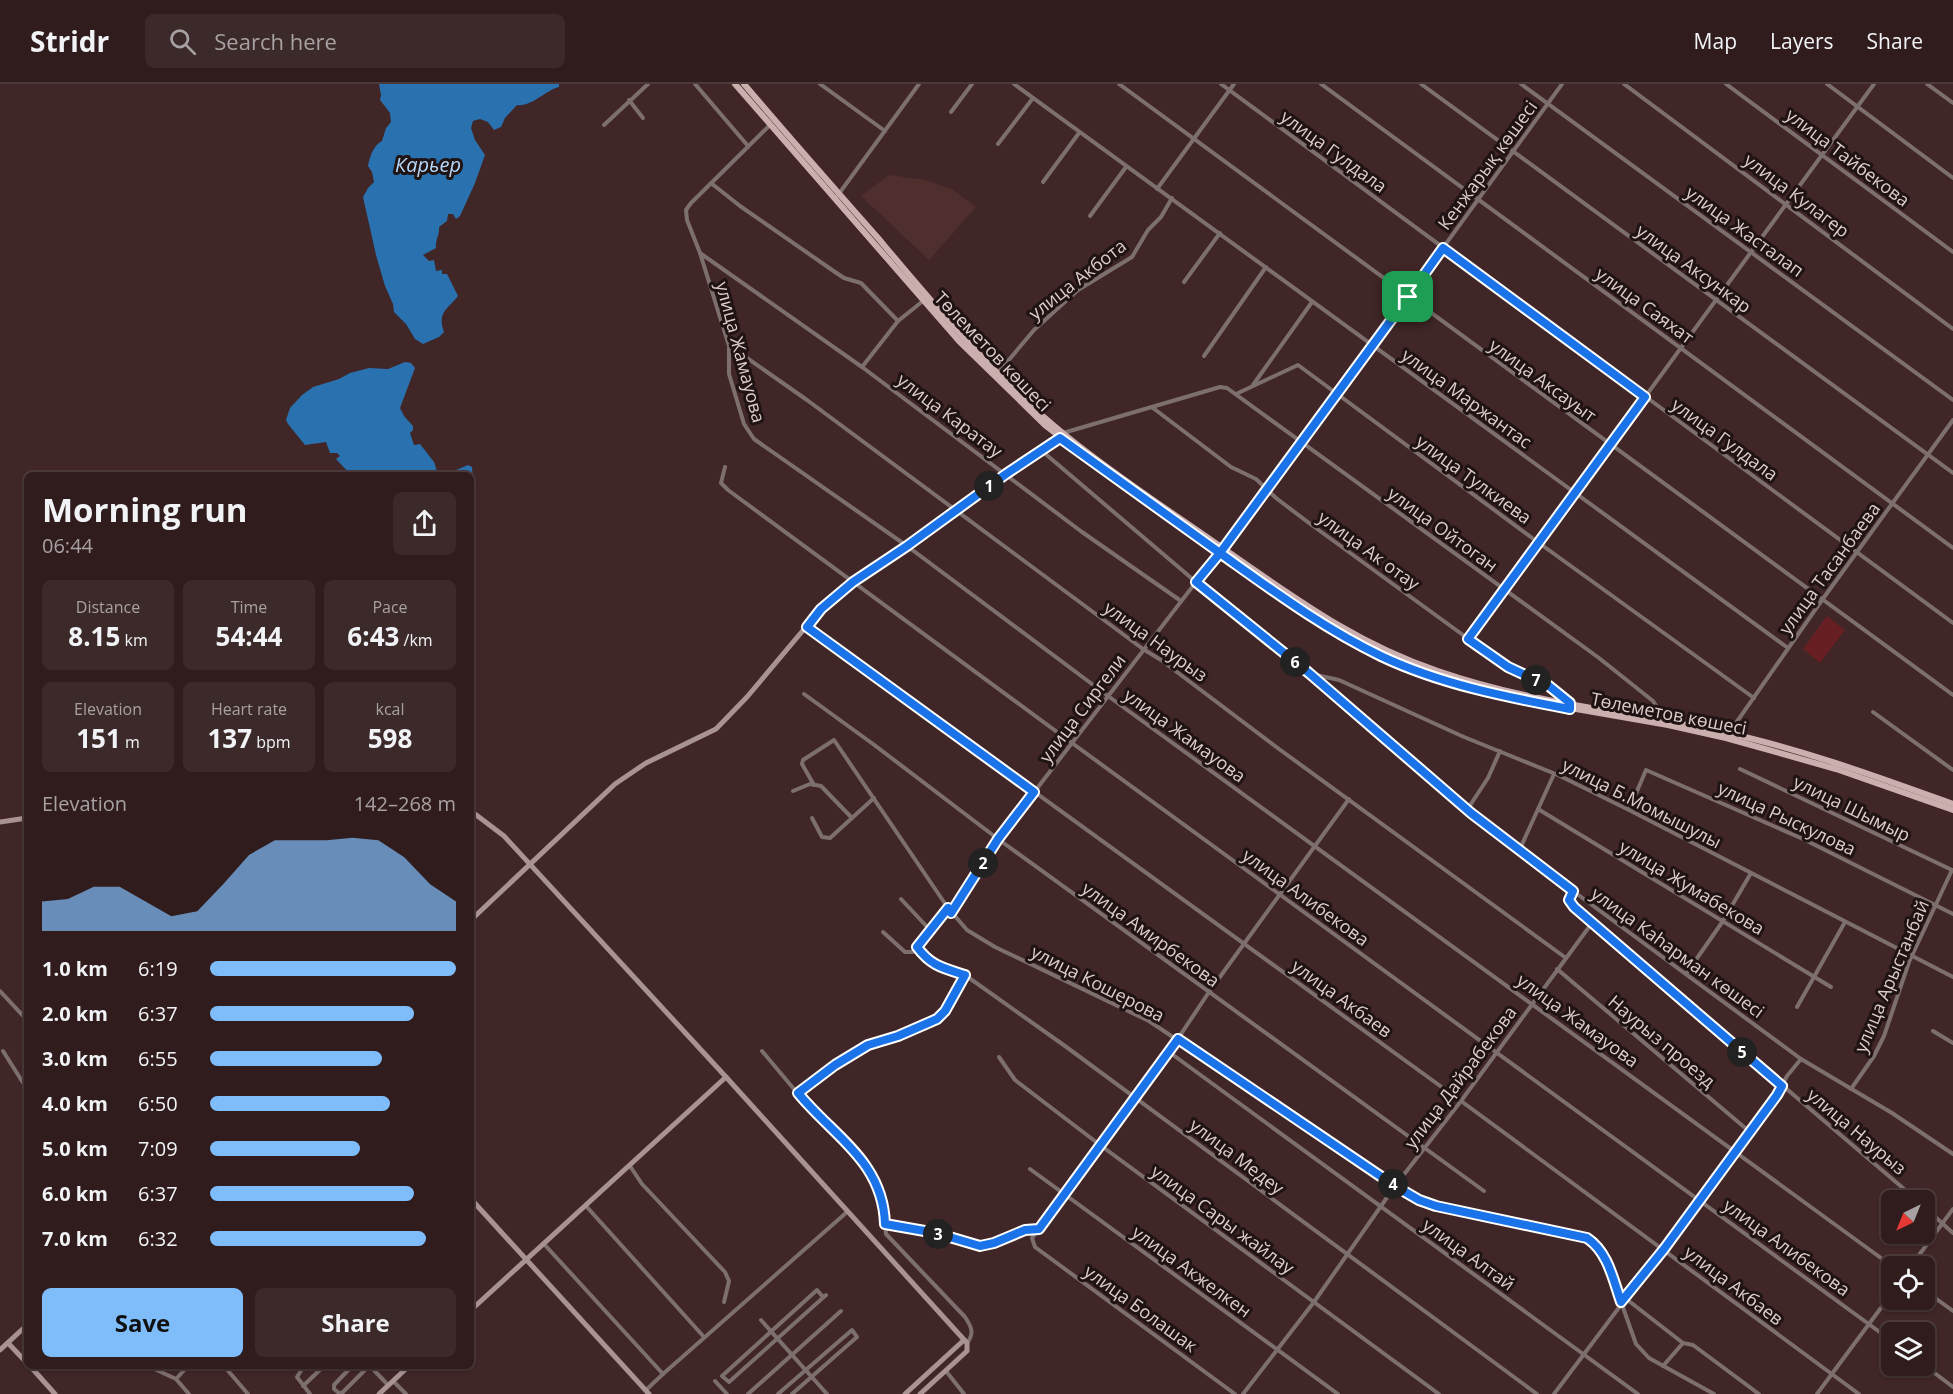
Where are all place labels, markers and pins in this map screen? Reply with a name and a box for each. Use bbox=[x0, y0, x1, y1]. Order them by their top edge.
pin bbox=[1382, 271, 1433, 322]
pin: 1 bbox=[974, 471, 1004, 501]
pin: 6 bbox=[1280, 647, 1310, 677]
pin: 7 bbox=[1521, 665, 1551, 695]
pin: 2 bbox=[968, 848, 998, 878]
pin: 5 bbox=[1727, 1037, 1757, 1067]
pin: 4 bbox=[1378, 1169, 1408, 1199]
pin: 3 bbox=[923, 1219, 953, 1249]

